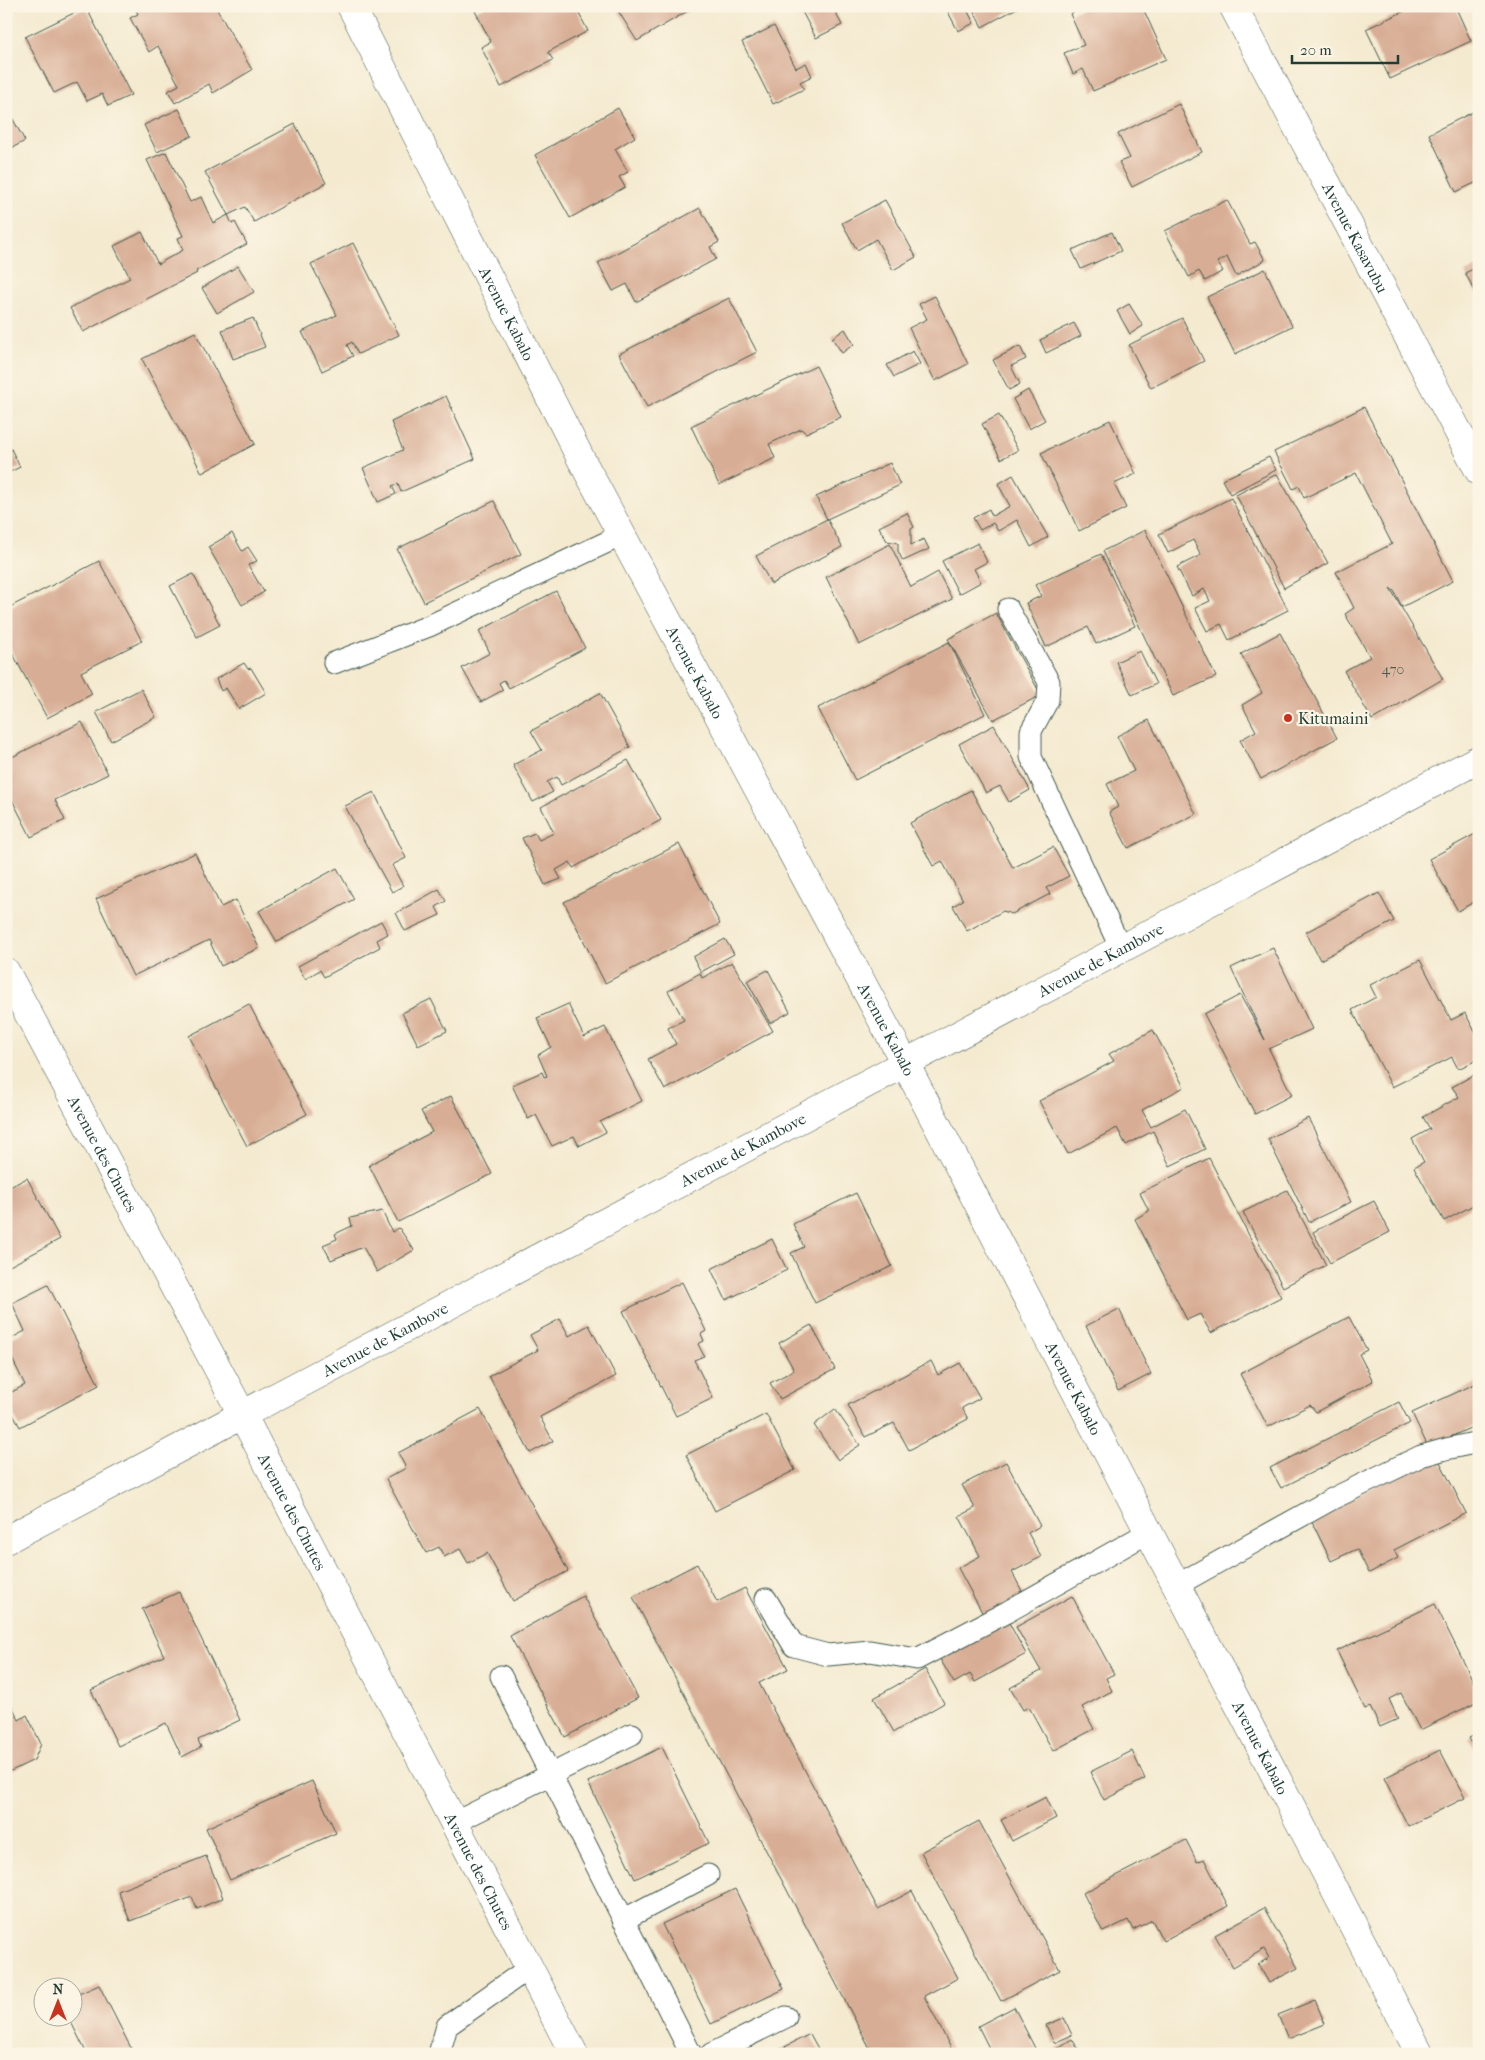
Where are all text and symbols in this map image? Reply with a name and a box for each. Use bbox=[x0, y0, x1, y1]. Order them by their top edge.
scale bar bbox=[1292, 32, 1399, 64]
text: 20 m bbox=[1300, 41, 1332, 59]
street label: Avenue Kasavubu bbox=[1318, 179, 1392, 296]
street label: Avenue Kabalo bbox=[475, 263, 538, 364]
street label: Avenue Kabalo bbox=[662, 622, 728, 722]
house number: 470 bbox=[1382, 661, 1404, 678]
place label: Kitumaini bbox=[1298, 709, 1369, 728]
marker: Kitumaini bbox=[1282, 712, 1294, 724]
street label: Avenue de Kambove bbox=[1034, 919, 1167, 1002]
street label: Avenue Kabalo bbox=[853, 979, 919, 1079]
street label: Avenue des Chutes bbox=[63, 1092, 141, 1216]
street label: Avenue de Kambove bbox=[676, 1109, 809, 1191]
street label: Avenue de Kambove bbox=[318, 1298, 451, 1381]
street label: Avenue Kabalo bbox=[1041, 1338, 1106, 1438]
street label: Avenue des Chutes bbox=[254, 1449, 330, 1574]
street label: Avenue Kabalo bbox=[1228, 1697, 1292, 1798]
street label: Avenue des Chutes bbox=[440, 1809, 517, 1933]
north arrow bbox=[32, 1978, 82, 2028]
text: N bbox=[53, 1981, 64, 1998]

